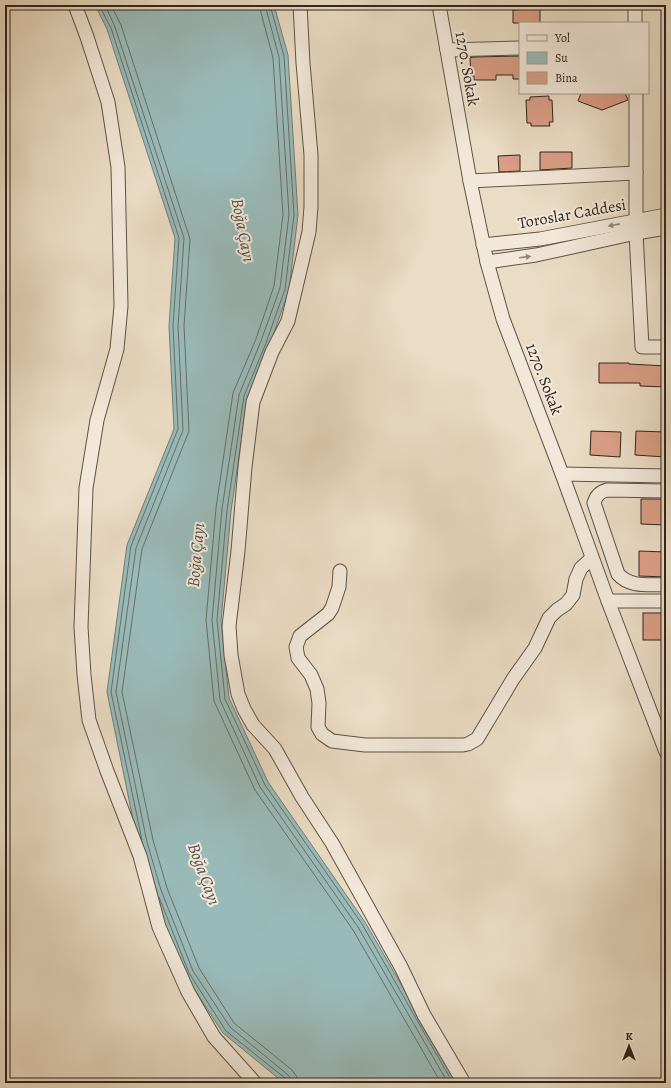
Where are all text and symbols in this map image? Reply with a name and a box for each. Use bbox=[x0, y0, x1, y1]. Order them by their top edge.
legend bbox=[519, 22, 649, 94]
street label: 1270. Sokak bbox=[450, 30, 484, 108]
text: Yol bbox=[554, 30, 570, 46]
text: Su bbox=[555, 50, 568, 66]
text: Bina bbox=[555, 70, 578, 86]
street label: Toroslar Caddesi bbox=[516, 194, 628, 234]
water label: Boğa Çayı bbox=[226, 196, 261, 264]
one-way arrow bbox=[608, 222, 620, 228]
one-way arrow bbox=[519, 254, 531, 260]
street label: 1270. Sokak bbox=[520, 340, 568, 418]
water label: Boğa Çayı bbox=[182, 521, 210, 588]
water label: Boğa Çayı bbox=[182, 840, 226, 909]
north arrow bbox=[609, 1026, 649, 1066]
text: K bbox=[625, 1029, 633, 1044]

